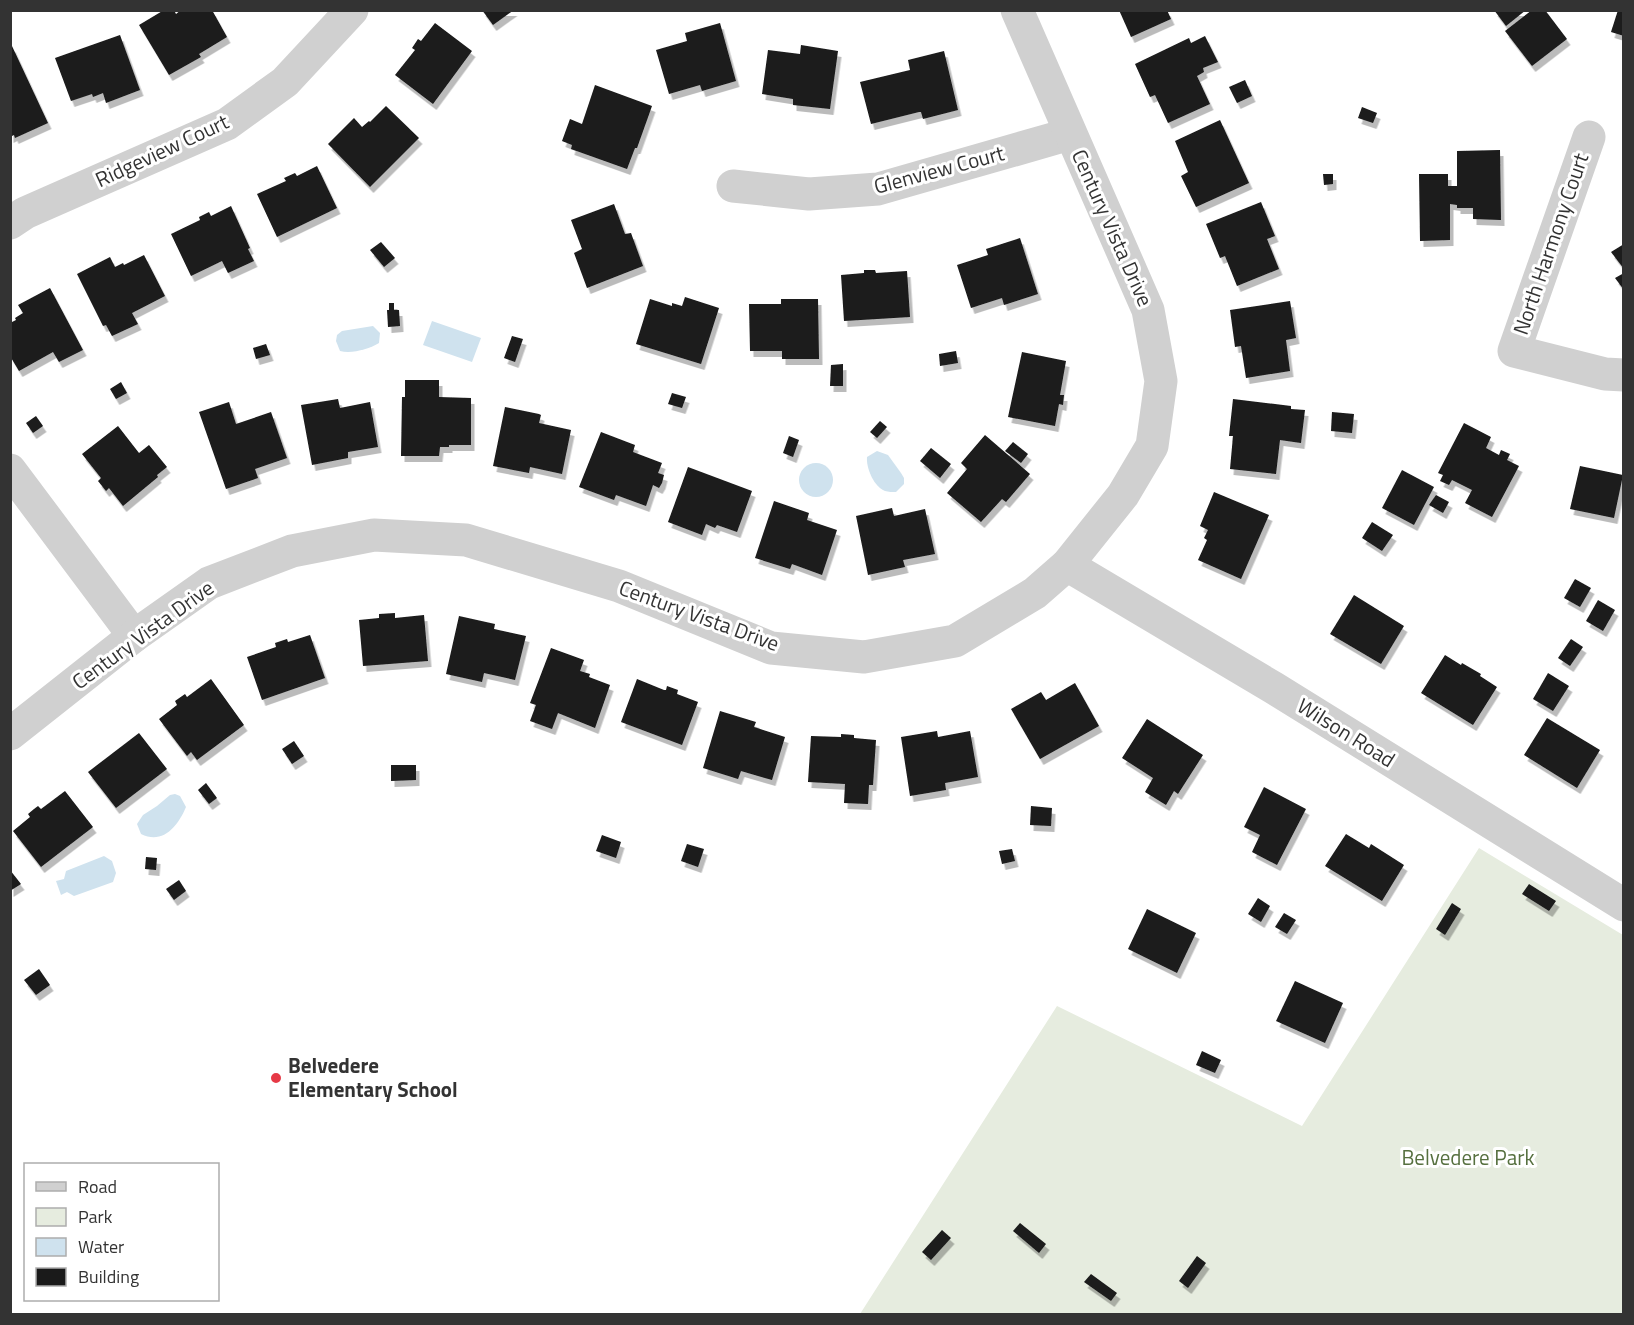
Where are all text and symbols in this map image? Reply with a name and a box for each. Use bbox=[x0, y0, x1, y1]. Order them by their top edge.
street label: Ridgeview Court bbox=[90, 105, 234, 195]
street label: Glenview Court bbox=[870, 136, 1008, 202]
street label: Century Vista Drive bbox=[1064, 144, 1162, 311]
street label: North Harmony Court bbox=[1504, 148, 1596, 339]
street label: Century Vista Drive bbox=[615, 571, 784, 659]
street label: Century Vista Drive bbox=[65, 572, 220, 697]
street label: Wilson Road bbox=[1291, 689, 1402, 775]
place label: Belvedere Elementary School bbox=[288, 1049, 458, 1105]
marker: Belvedere Elementary School bbox=[269, 1071, 283, 1085]
park label: Belvedere Park bbox=[1401, 1141, 1535, 1173]
legend bbox=[24, 1163, 219, 1301]
text: Road bbox=[78, 1173, 117, 1200]
text: Park bbox=[78, 1203, 113, 1230]
text: Water bbox=[78, 1233, 124, 1260]
text: Building bbox=[78, 1263, 139, 1290]

